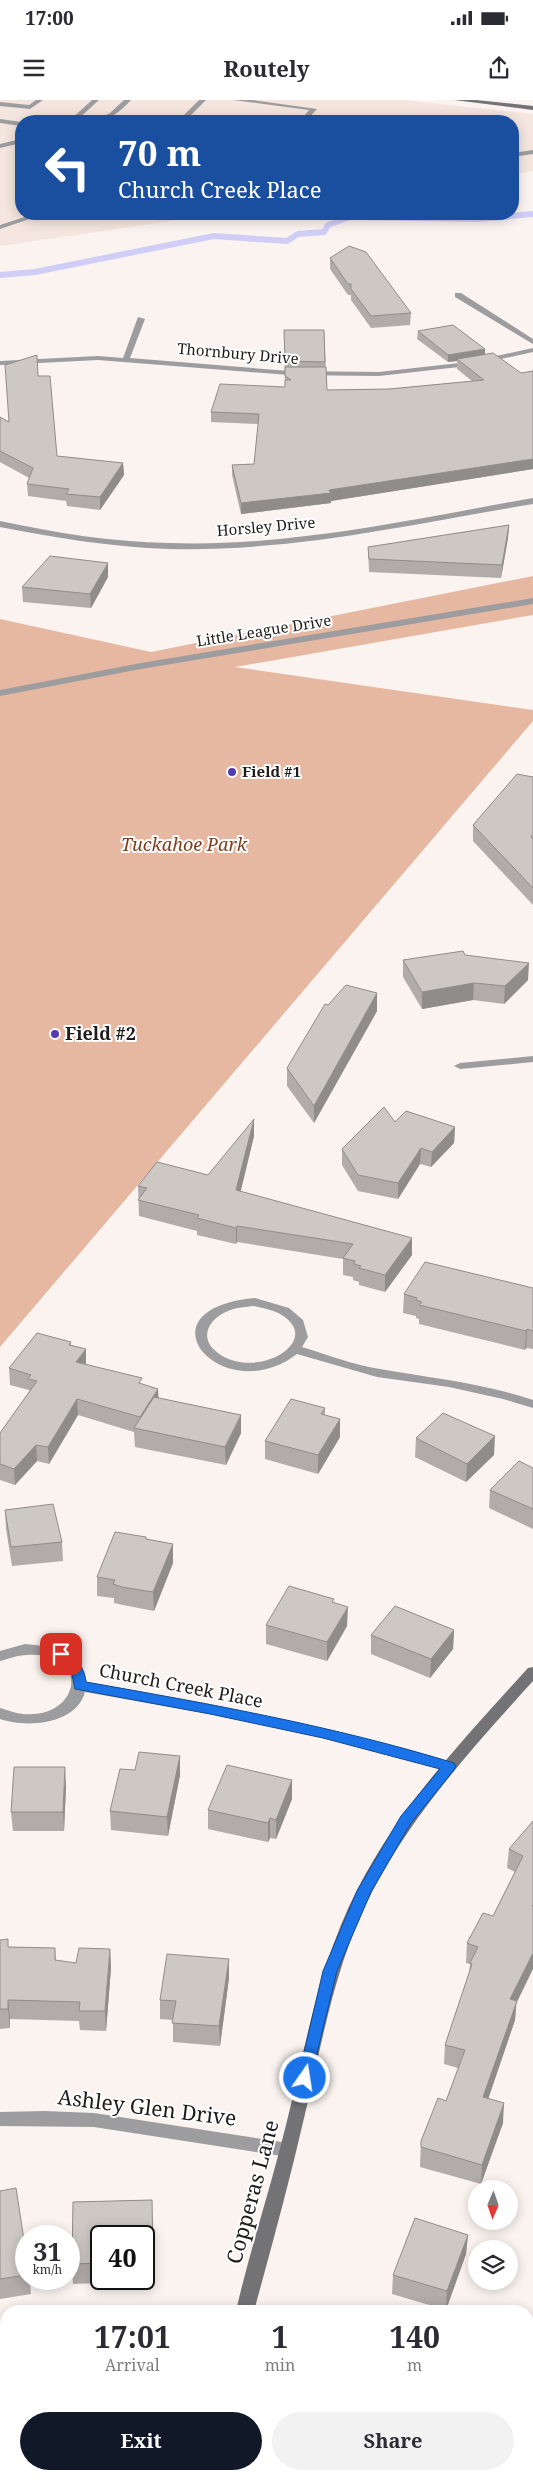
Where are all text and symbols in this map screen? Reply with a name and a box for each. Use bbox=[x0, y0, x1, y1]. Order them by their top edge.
text: 17:00 bbox=[25, 5, 74, 31]
text: Routely bbox=[224, 53, 309, 83]
icon: menu bbox=[20, 54, 48, 82]
icon: share bbox=[485, 54, 513, 82]
text: 70 m bbox=[118, 129, 201, 176]
icon: left bbox=[35, 135, 100, 200]
text: Church Creek Place bbox=[118, 174, 321, 204]
street label: Thornbury Drive bbox=[177, 338, 300, 368]
street label: Horsley Drive bbox=[216, 512, 316, 540]
street label: Little League Drive bbox=[195, 609, 333, 651]
place label: Field #1 bbox=[242, 761, 301, 781]
marker: Field #1 bbox=[226, 766, 238, 778]
park label: Tuckahoe Park bbox=[121, 832, 248, 856]
place label: Field #2 bbox=[65, 1021, 136, 1045]
marker: Field #2 bbox=[49, 1028, 61, 1040]
pin bbox=[40, 1633, 82, 1675]
icon: arrive bbox=[47, 1640, 75, 1668]
street label: Church Creek Place bbox=[97, 1657, 265, 1713]
position arrow bbox=[278, 2051, 330, 2103]
street label: Ashley Glen Drive bbox=[56, 2082, 238, 2132]
street label: Copperas Lane bbox=[219, 2117, 285, 2267]
north arrow bbox=[468, 2180, 518, 2230]
map controls bbox=[468, 2180, 518, 2290]
speed limit sign: 40 bbox=[90, 2225, 155, 2290]
text: 31 bbox=[33, 2234, 62, 2268]
button: layers bbox=[468, 2240, 518, 2290]
text: km/h bbox=[33, 2261, 62, 2278]
text: 17:01 bbox=[94, 2316, 171, 2357]
text: 1 bbox=[272, 2316, 288, 2357]
text: 140 bbox=[389, 2316, 440, 2357]
text: Arrival bbox=[105, 2354, 160, 2376]
text: min bbox=[265, 2354, 295, 2376]
text: m bbox=[407, 2354, 422, 2376]
button: Exit bbox=[20, 2412, 262, 2470]
button: Share bbox=[272, 2412, 514, 2470]

